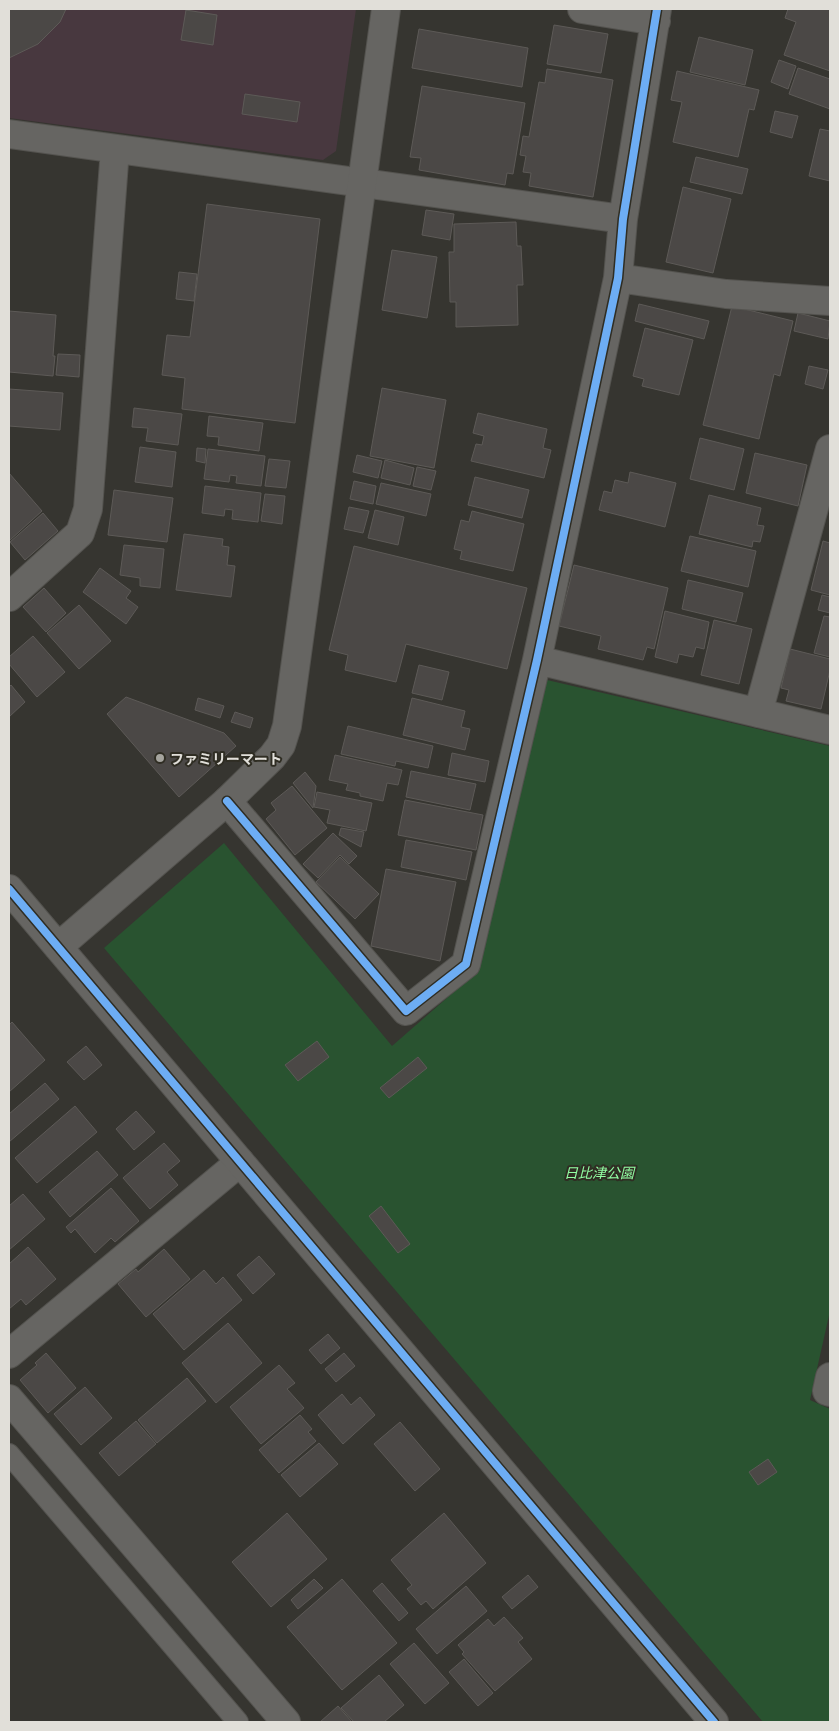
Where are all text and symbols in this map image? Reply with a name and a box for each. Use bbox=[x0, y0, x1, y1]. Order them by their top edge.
place label: ファミリーマート bbox=[170, 748, 282, 768]
marker: ファミリーマート bbox=[154, 752, 166, 764]
park label: 日比津公園 bbox=[564, 1162, 636, 1182]

